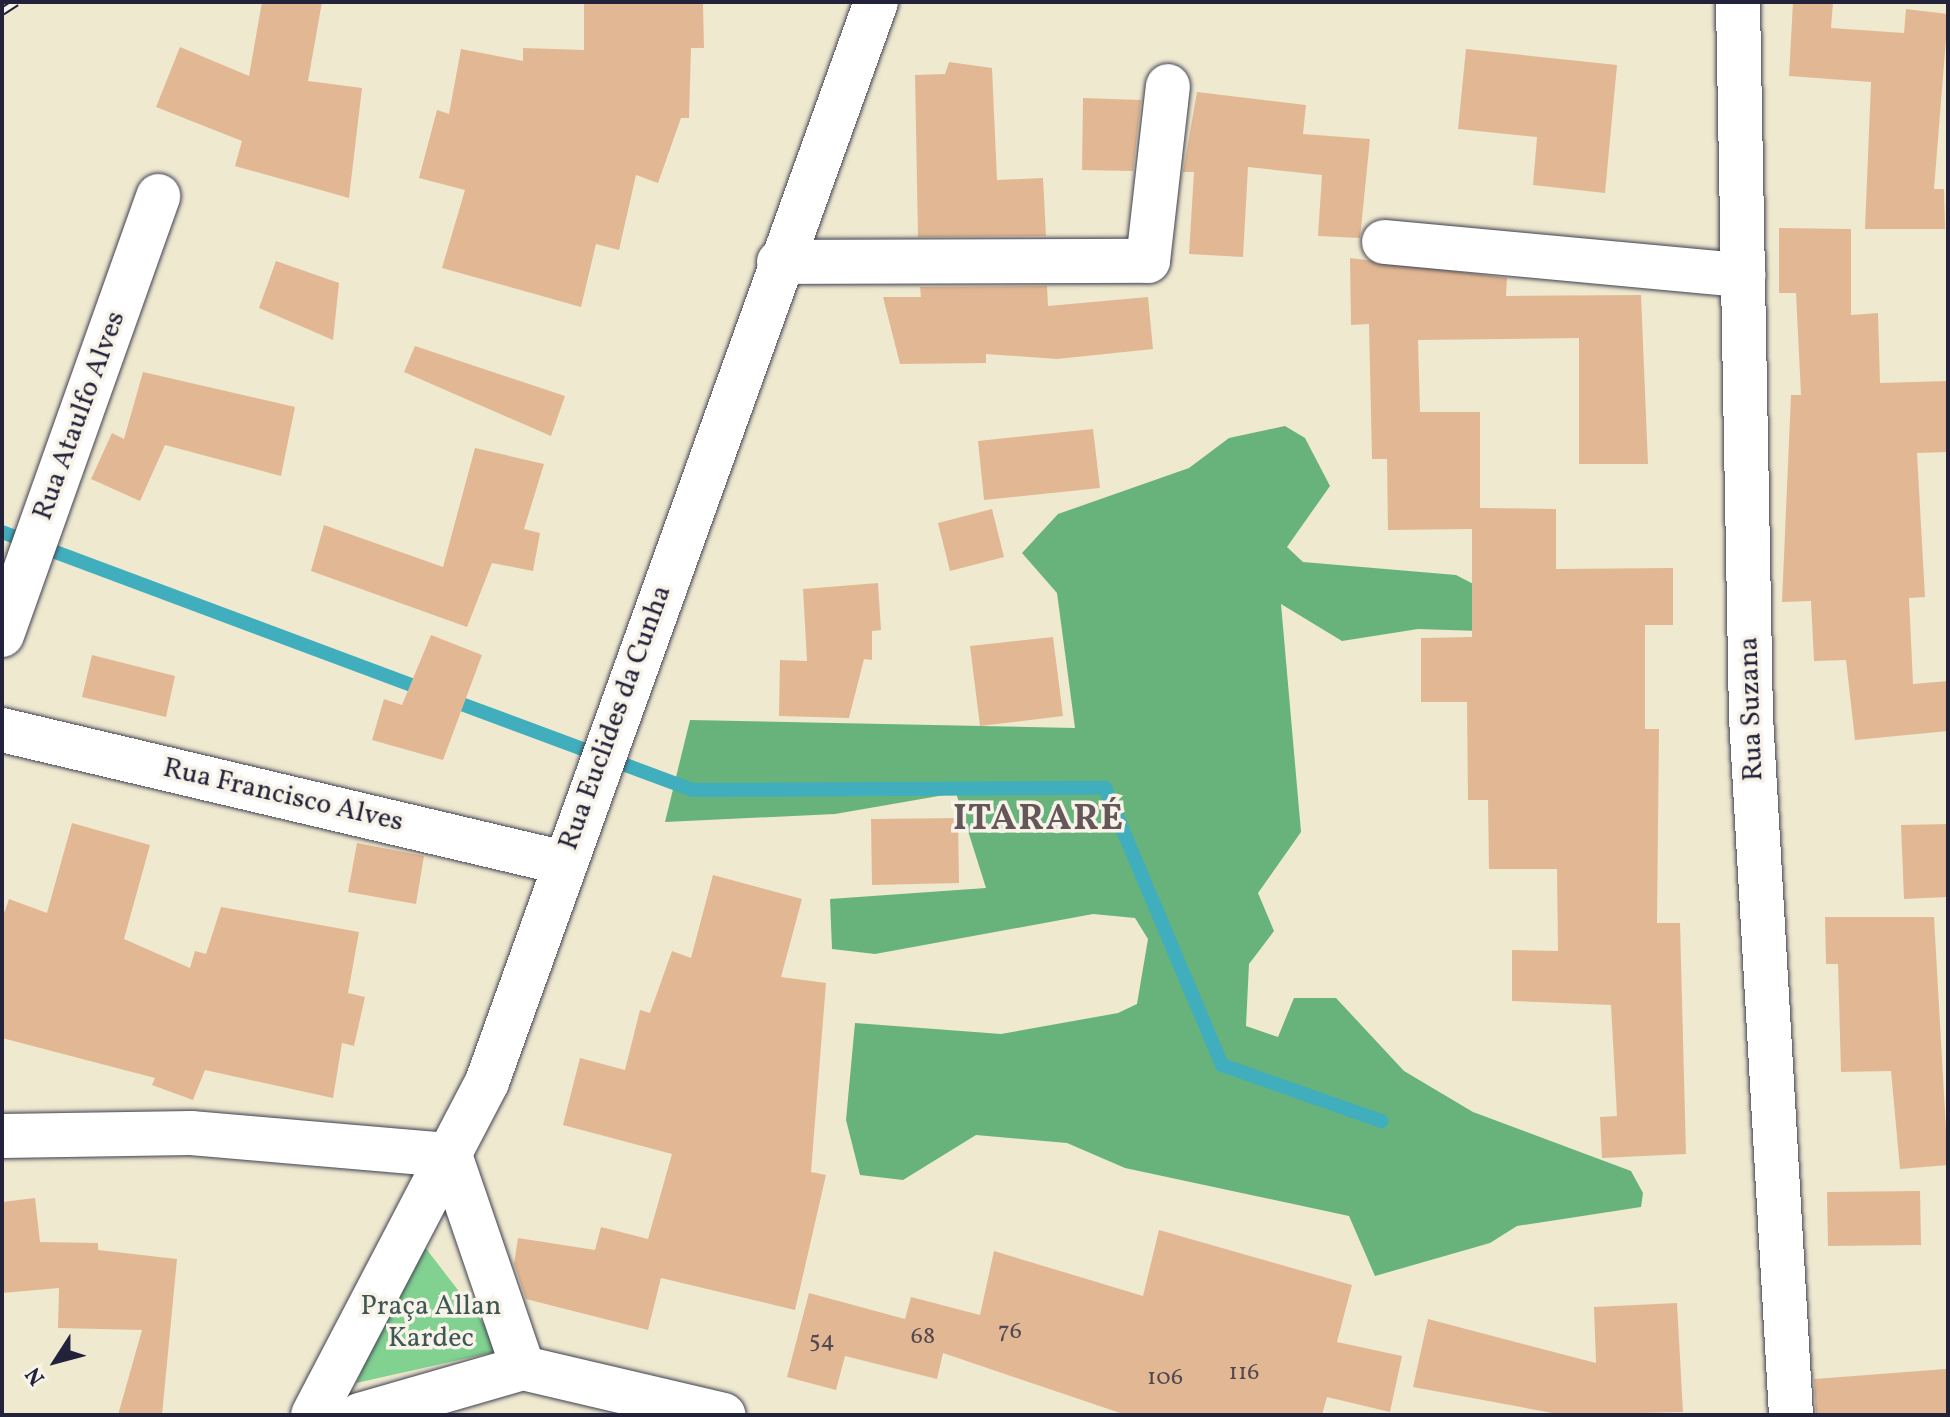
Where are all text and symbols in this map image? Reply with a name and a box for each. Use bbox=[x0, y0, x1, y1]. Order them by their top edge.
street label: Rua Ataulfo Alves bbox=[27, 307, 133, 525]
street label: Rua Euclides da Cunha bbox=[552, 581, 680, 855]
street label: Rua Suzana bbox=[1733, 636, 1771, 782]
street label: Rua Francisco Alves bbox=[160, 752, 406, 840]
district label: ITARARÉ bbox=[953, 799, 1125, 843]
park label: Praça Allan Kardec bbox=[360, 1290, 502, 1356]
house number: 76 bbox=[998, 1319, 1022, 1347]
north arrow bbox=[16, 1321, 96, 1401]
house number: 68 bbox=[911, 1324, 935, 1352]
house number: 54 bbox=[809, 1328, 835, 1356]
text: N bbox=[19, 1360, 53, 1391]
house number: 116 bbox=[1229, 1360, 1259, 1388]
house number: 106 bbox=[1147, 1365, 1183, 1393]

